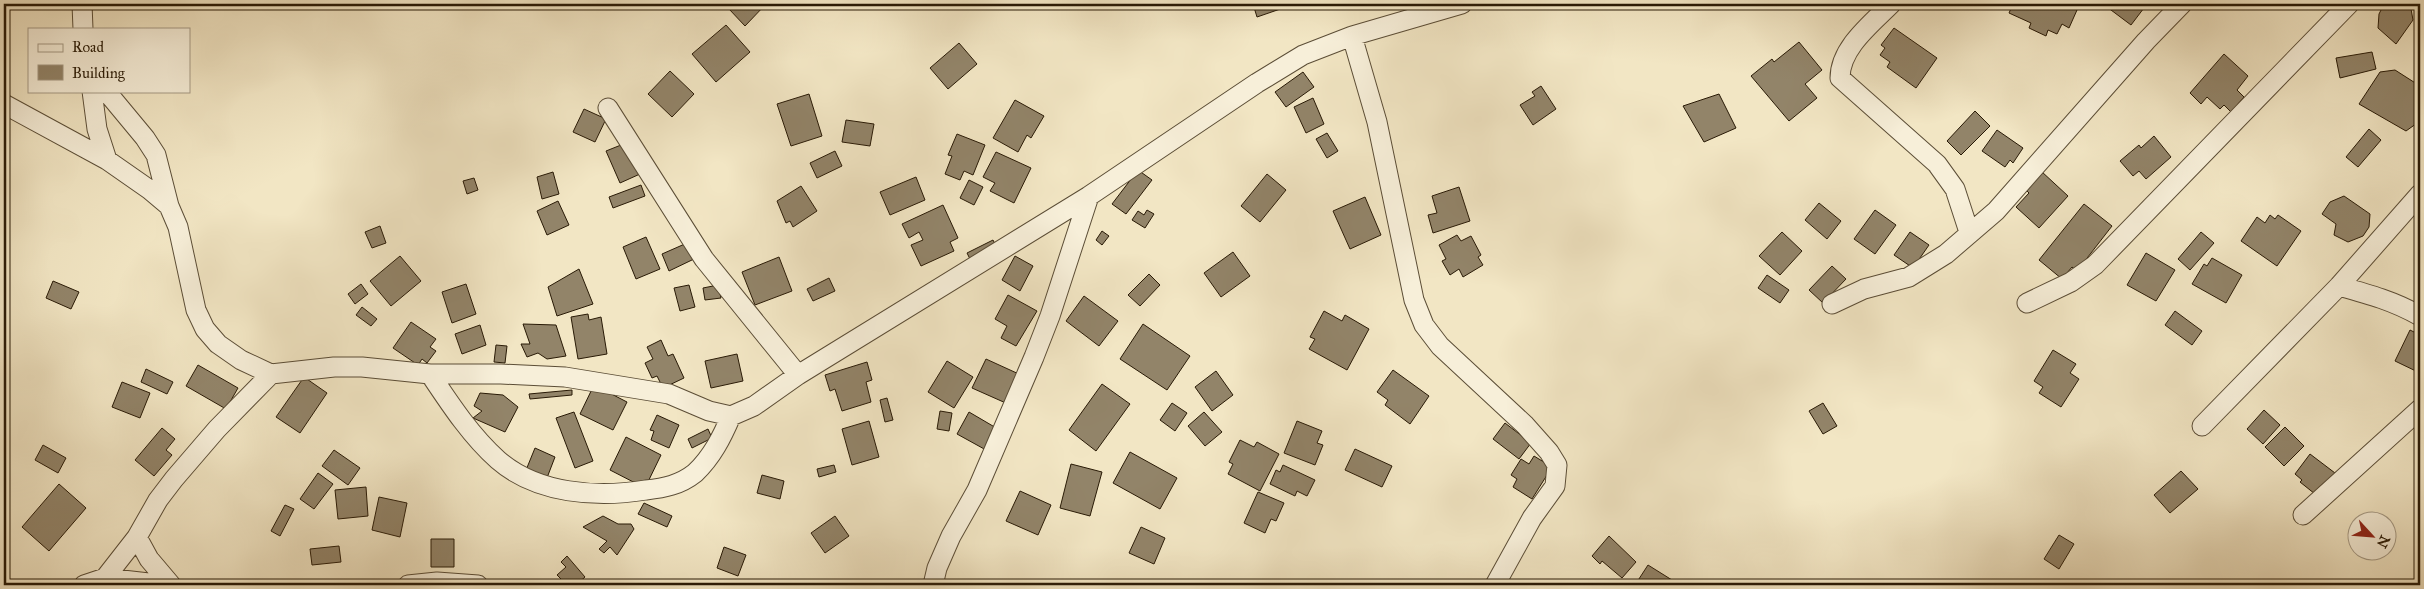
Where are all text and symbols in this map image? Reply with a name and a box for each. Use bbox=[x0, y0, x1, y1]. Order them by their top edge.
legend bbox=[28, 28, 190, 92]
text: Road bbox=[72, 38, 104, 56]
text: Building bbox=[72, 64, 126, 82]
north arrow bbox=[2346, 512, 2396, 562]
text: N bbox=[2373, 532, 2393, 551]

